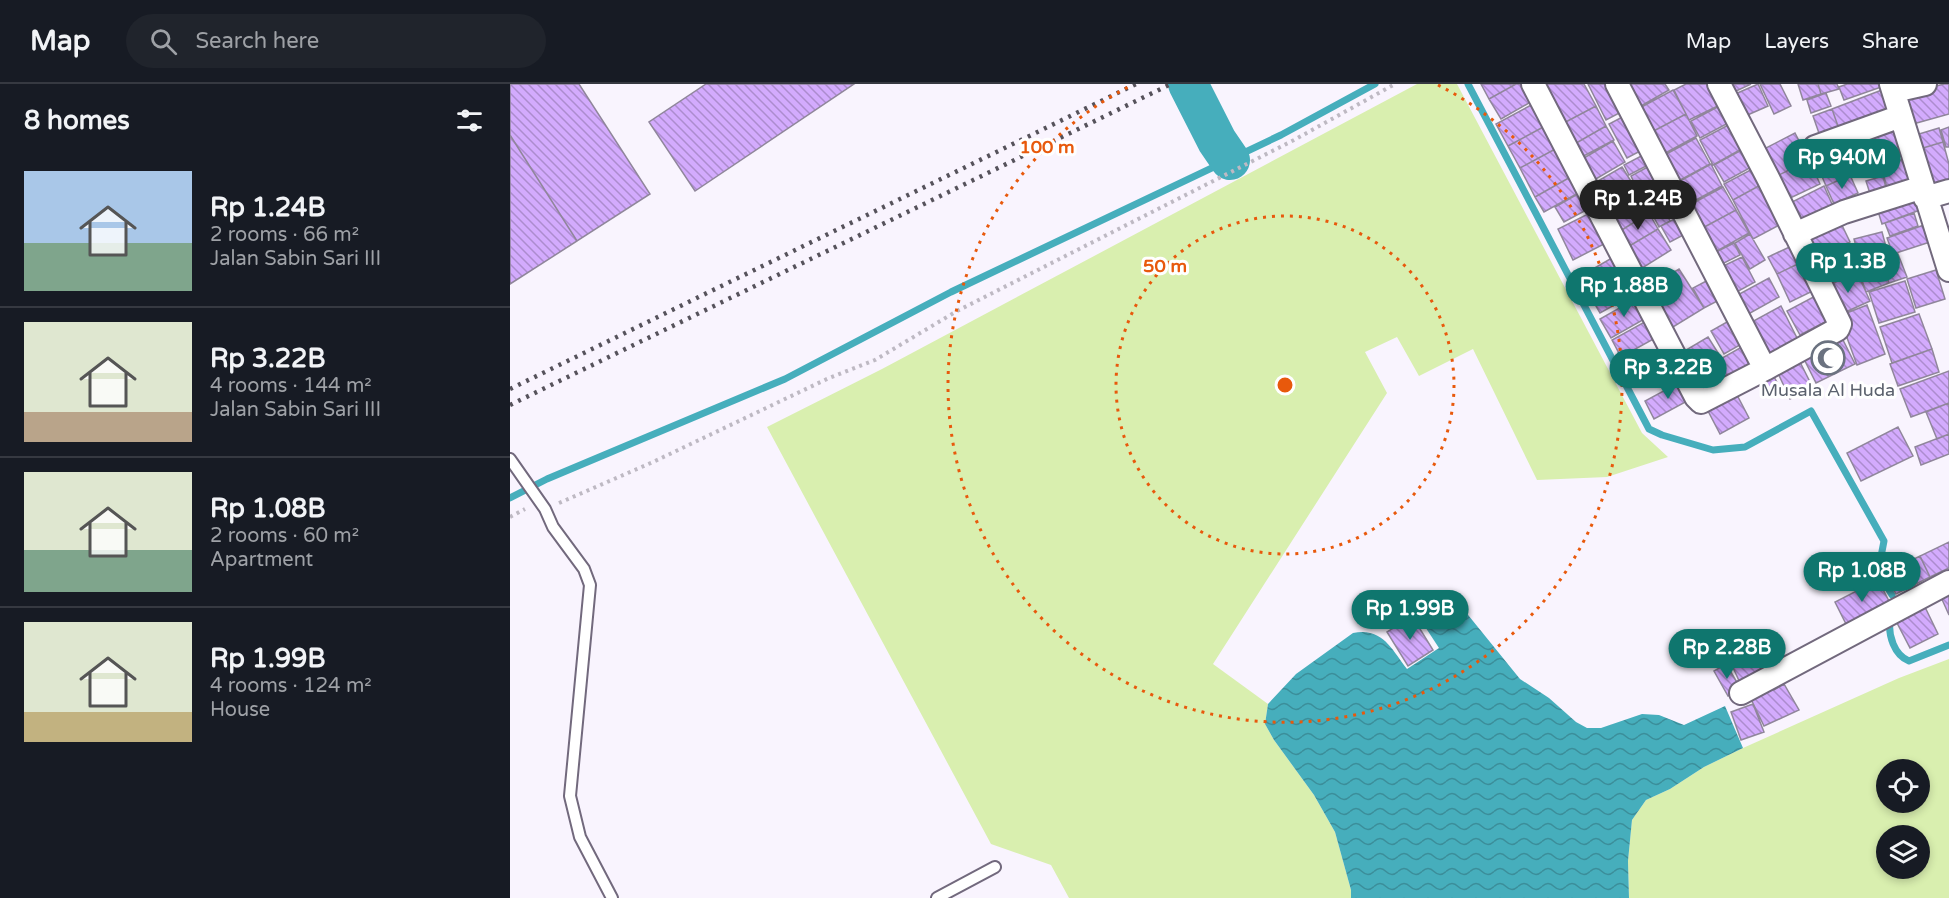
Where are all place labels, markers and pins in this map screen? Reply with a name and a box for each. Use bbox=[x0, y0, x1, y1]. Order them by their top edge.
pin: Rp 940M bbox=[1787, 139, 1897, 190]
pin: Rp 1.24B bbox=[1576, 180, 1700, 231]
pin: Rp 1.3B bbox=[1793, 243, 1903, 294]
pin: Rp 1.88B bbox=[1562, 267, 1686, 318]
mosque icon: Musala Al Huda bbox=[1810, 340, 1846, 376]
pin: Rp 3.22B bbox=[1606, 349, 1730, 400]
centre of rings bbox=[1275, 375, 1295, 395]
place label: Musala Al Huda bbox=[1761, 379, 1895, 401]
pin: Rp 1.08B bbox=[1800, 552, 1924, 603]
pin: Rp 1.99B bbox=[1348, 590, 1472, 641]
pin: Rp 2.28B bbox=[1665, 629, 1789, 680]

